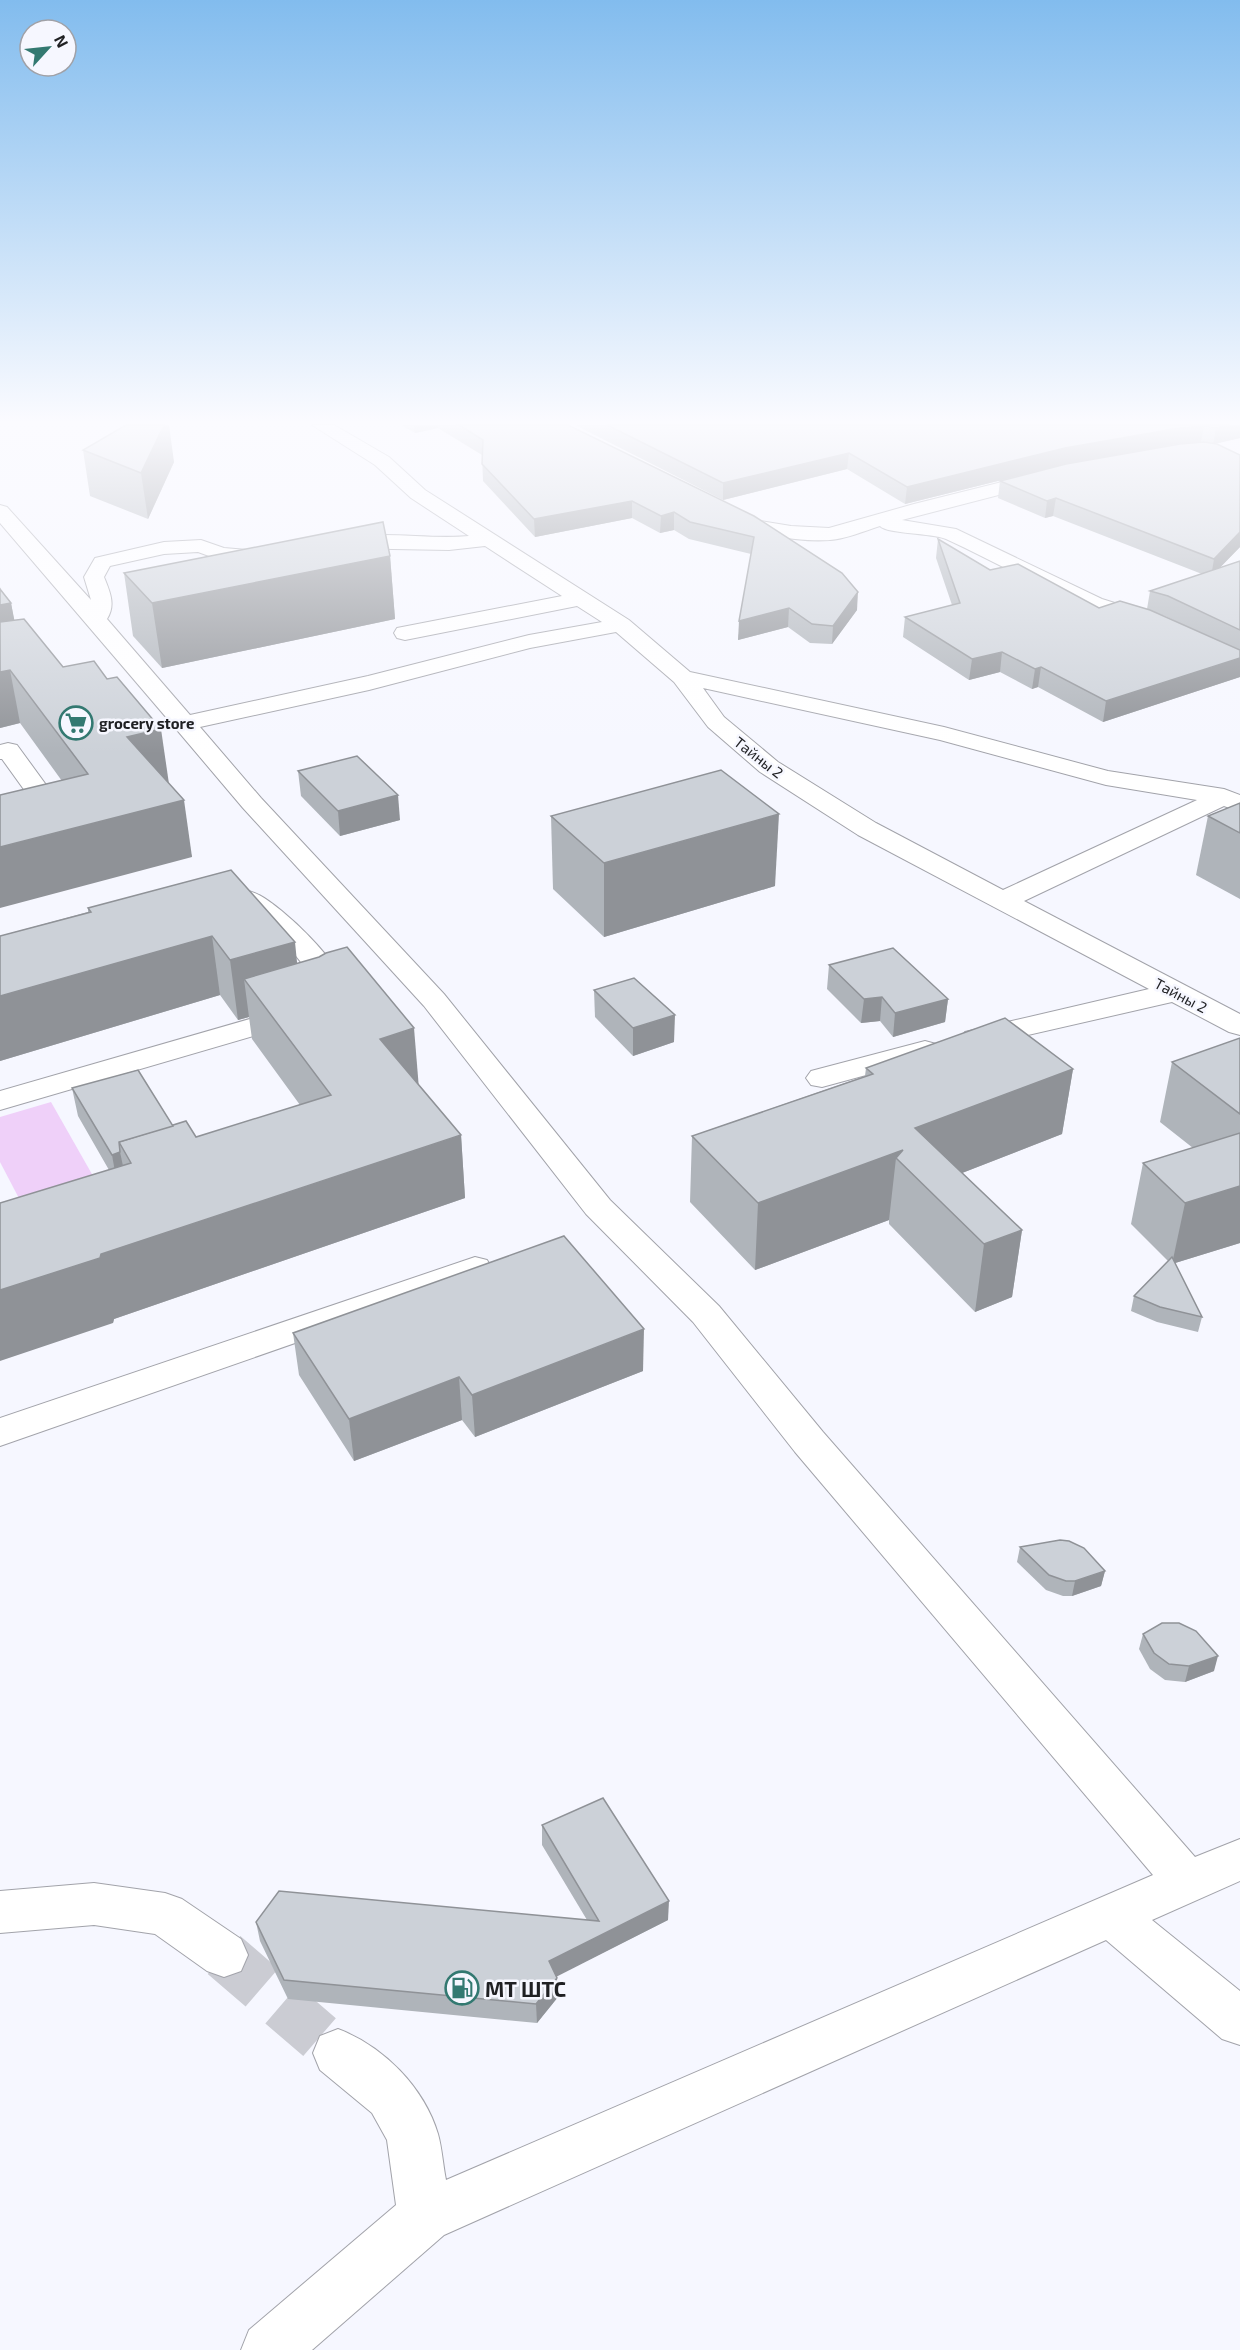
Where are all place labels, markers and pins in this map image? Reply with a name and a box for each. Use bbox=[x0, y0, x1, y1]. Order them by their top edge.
supermarket icon: grocery store bbox=[58, 705, 94, 741]
place label: grocery store bbox=[99, 714, 194, 733]
fuel station icon: MT ШТС bbox=[444, 1970, 480, 2006]
place label: MT ШТС bbox=[485, 1976, 566, 2001]

